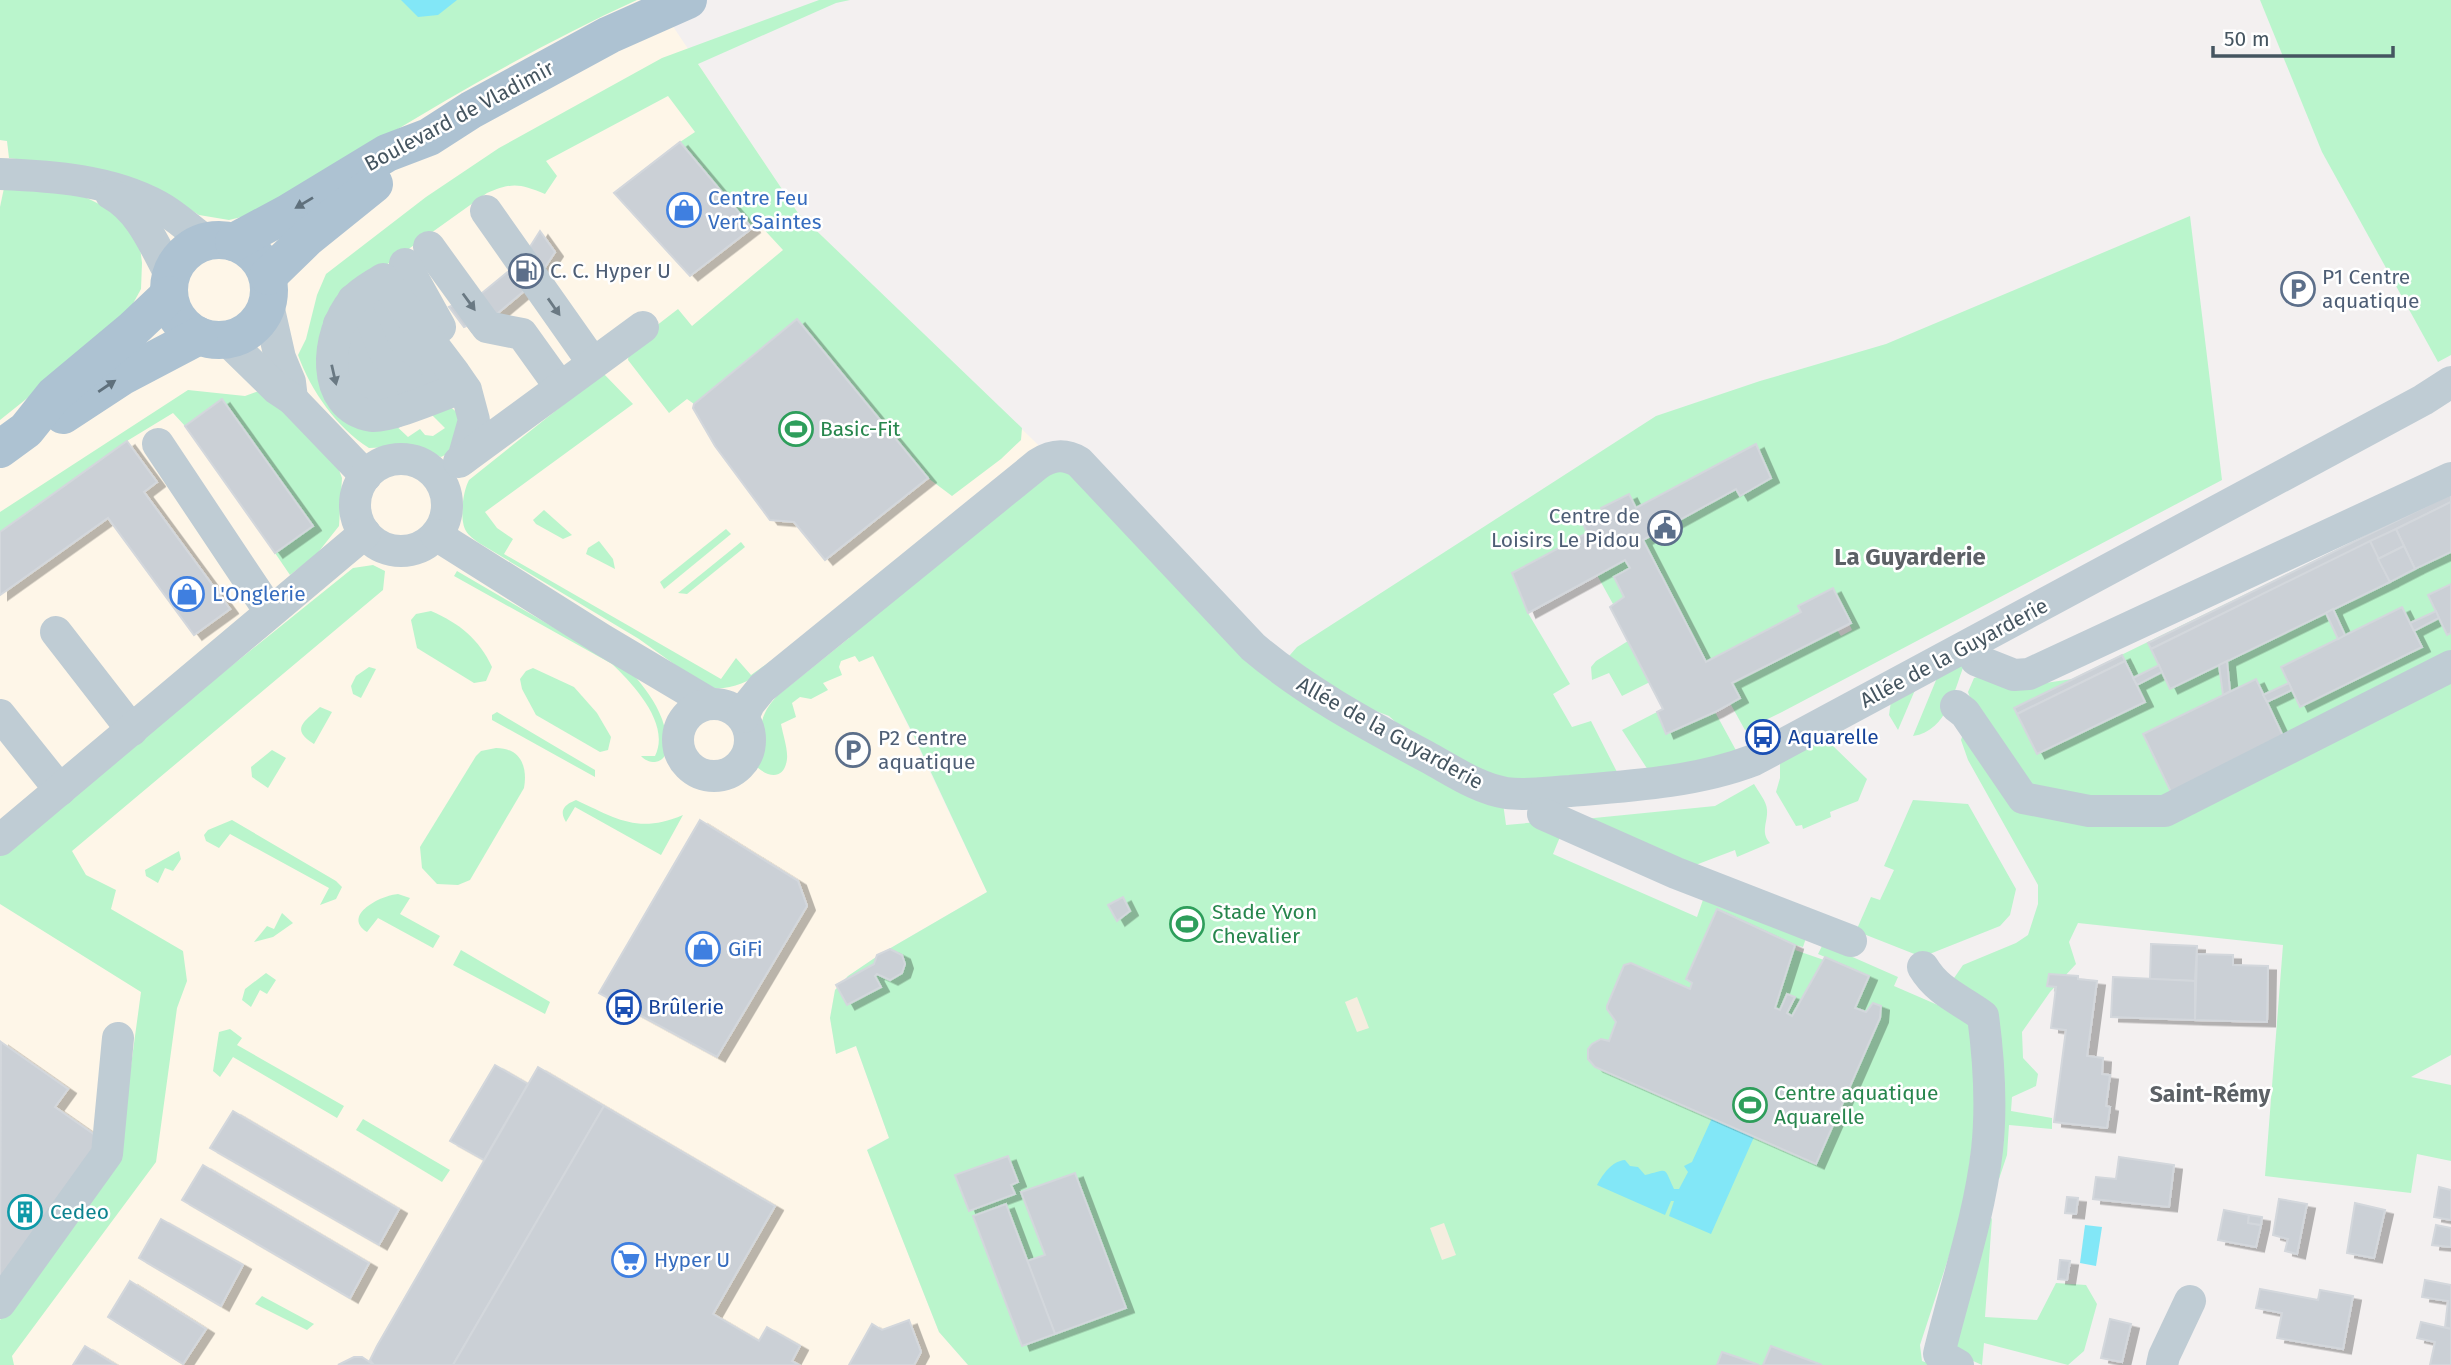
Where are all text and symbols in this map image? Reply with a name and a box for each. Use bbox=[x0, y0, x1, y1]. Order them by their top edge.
scale bar bbox=[2213, 14, 2393, 58]
text: 50 m bbox=[2224, 26, 2270, 52]
street label: Boulevard de Vladimir bbox=[360, 55, 558, 177]
place label: Centre Feu Vert Saintes bbox=[708, 185, 822, 235]
shop icon: Centre Feu Vert Saintes bbox=[665, 191, 703, 229]
one-way arrow bbox=[294, 197, 314, 210]
fuel station icon: C. C. Hyper U bbox=[507, 252, 545, 290]
place label: C. C. Hyper U bbox=[550, 258, 671, 284]
place label: P1 Centre aquatique bbox=[2322, 264, 2419, 314]
parking icon: P1 Centre aquatique bbox=[2279, 270, 2317, 308]
one-way arrow bbox=[462, 293, 476, 311]
one-way arrow bbox=[546, 298, 560, 316]
one-way arrow bbox=[329, 364, 340, 386]
one-way arrow bbox=[97, 380, 117, 393]
sports icon: Basic-Fit bbox=[777, 410, 815, 448]
place label: Basic-Fit bbox=[820, 416, 901, 442]
place label: Centre de Loisirs Le Pidou bbox=[1491, 503, 1640, 553]
public building icon: Centre de Loisirs Le Pidou bbox=[1646, 509, 1684, 547]
district label: La Guyarderie bbox=[1834, 543, 1986, 571]
shop icon: L'Onglerie bbox=[168, 575, 206, 613]
place label: L'Onglerie bbox=[212, 581, 306, 607]
street label: Allée de la Guyarderie bbox=[1856, 592, 2052, 714]
street label: Allée de la Guyarderie bbox=[1292, 671, 1488, 795]
bus stop icon: Aquarelle bbox=[1744, 718, 1782, 756]
place label: Aquarelle bbox=[1788, 724, 1879, 750]
place label: P2 Centre aquatique bbox=[878, 725, 975, 775]
parking icon: P2 Centre aquatique bbox=[834, 731, 872, 769]
place label: Stade Yvon Chevalier bbox=[1212, 899, 1317, 949]
sports icon: Stade Yvon Chevalier bbox=[1168, 905, 1206, 943]
shop icon: GiFi bbox=[684, 930, 722, 968]
place label: GiFi bbox=[728, 936, 763, 962]
bus stop icon: Brûlerie bbox=[605, 988, 643, 1026]
place label: Brûlerie bbox=[648, 994, 724, 1020]
place label: Centre aquatique Aquarelle bbox=[1774, 1080, 1939, 1130]
district label: Saint-Rémy bbox=[2150, 1080, 2271, 1108]
sports icon: Centre aquatique Aquarelle bbox=[1731, 1086, 1769, 1124]
building icon: Cedeo bbox=[6, 1193, 44, 1231]
place label: Cedeo bbox=[50, 1199, 109, 1225]
supermarket icon: Hyper U bbox=[610, 1241, 648, 1279]
place label: Hyper U bbox=[654, 1247, 730, 1273]

